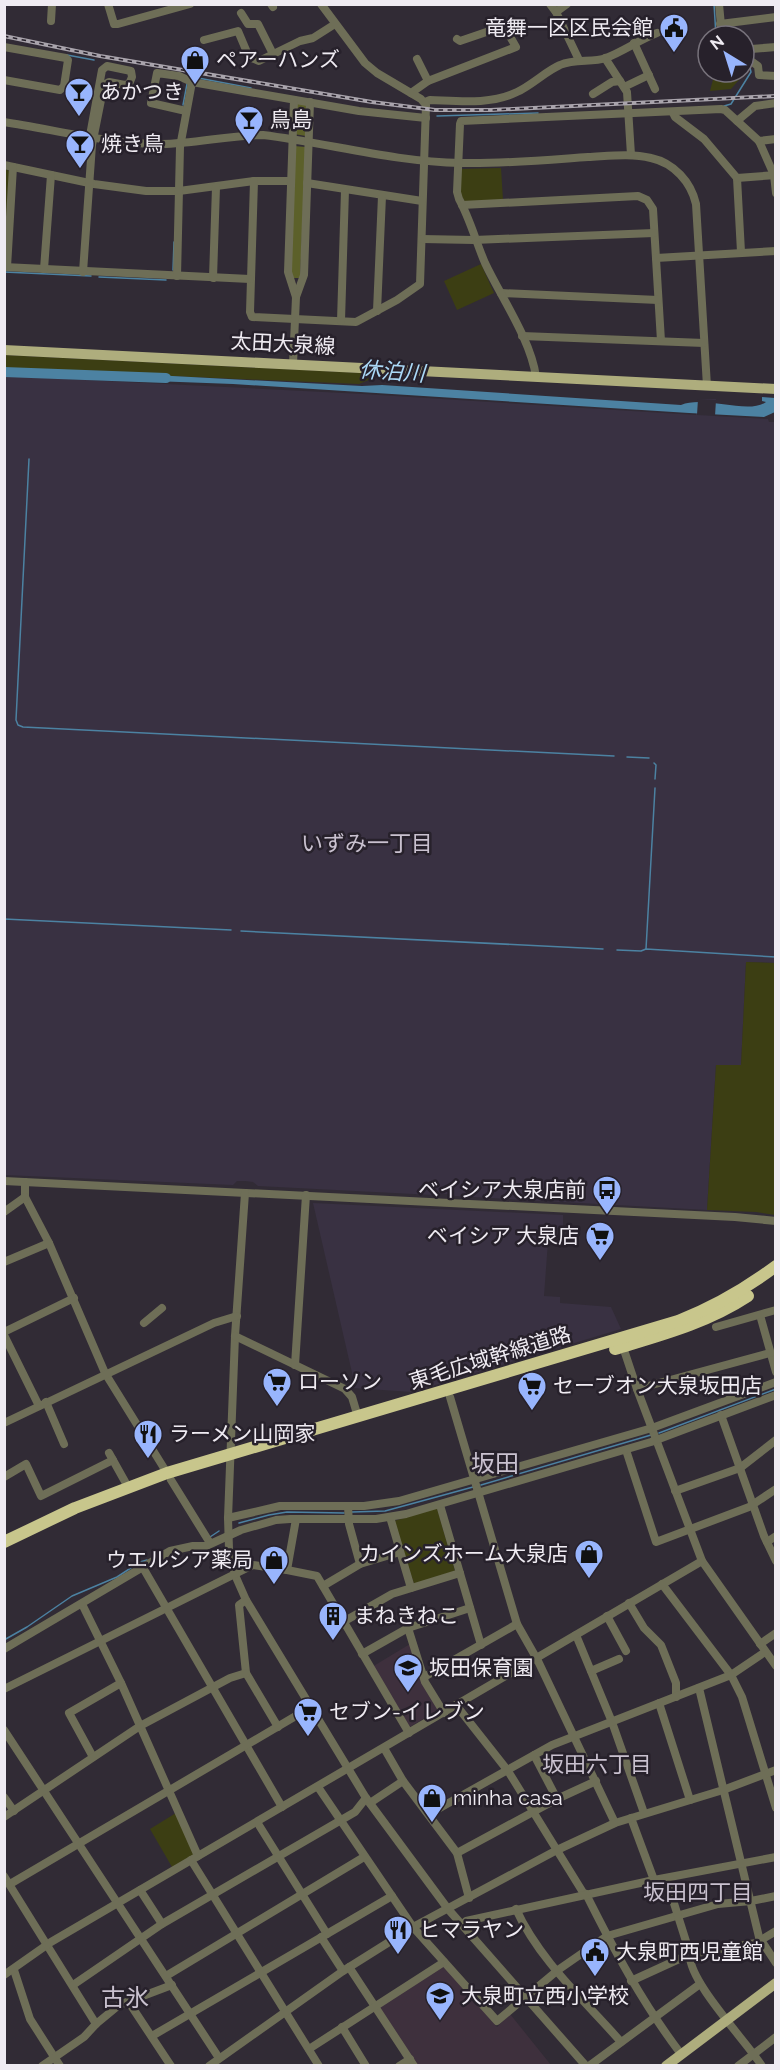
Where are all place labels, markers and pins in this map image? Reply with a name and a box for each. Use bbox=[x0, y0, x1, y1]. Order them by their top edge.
public building icon: 竜舞一区区民会館 bbox=[658, 12, 690, 54]
place label: 竜舞一区区民会館 bbox=[485, 15, 653, 40]
shop icon: ペアーハンズ bbox=[179, 44, 211, 86]
place label: ペアーハンズ bbox=[216, 47, 340, 72]
bar icon: あかつき bbox=[63, 76, 95, 118]
place label: あかつき bbox=[100, 79, 184, 104]
bar icon: 鳥島 bbox=[233, 104, 265, 146]
place label: 鳥島 bbox=[270, 107, 312, 132]
bar icon: 焼き鳥 bbox=[64, 128, 96, 170]
place label: 焼き鳥 bbox=[101, 131, 164, 156]
bus stop icon: ベイシア大泉店前 bbox=[591, 1174, 623, 1216]
place label: ベイシア大泉店前 bbox=[418, 1177, 586, 1202]
supermarket icon: ベイシア 大泉店 bbox=[584, 1220, 616, 1262]
place label: ベイシア 大泉店 bbox=[427, 1223, 579, 1248]
supermarket icon: ローソン bbox=[261, 1366, 293, 1408]
place label: ローソン bbox=[298, 1369, 382, 1394]
supermarket icon: セーブオン大泉坂田店 bbox=[516, 1370, 548, 1412]
place label: セーブオン大泉坂田店 bbox=[553, 1373, 762, 1398]
restaurant icon: ラーメン山岡家 bbox=[132, 1418, 164, 1460]
place label: ラーメン山岡家 bbox=[169, 1421, 315, 1446]
shop icon: カインズホーム大泉店 bbox=[573, 1538, 605, 1580]
place label: カインズホーム大泉店 bbox=[359, 1541, 568, 1566]
shop icon: ウエルシア薬局 bbox=[258, 1544, 290, 1586]
place label: ウエルシア薬局 bbox=[106, 1547, 253, 1572]
building icon: まねきねこ bbox=[317, 1600, 349, 1642]
place label: まねきねこ bbox=[354, 1603, 459, 1628]
school or university icon: 坂田保育園 bbox=[392, 1652, 424, 1694]
place label: 坂田保育園 bbox=[429, 1655, 534, 1680]
supermarket icon: セブン-イレブン bbox=[292, 1696, 324, 1738]
place label: セブン-イレブン bbox=[329, 1699, 485, 1724]
shop icon: minha casa bbox=[416, 1782, 448, 1824]
place label: minha casa bbox=[453, 1785, 563, 1810]
restaurant icon: ヒマラヤン bbox=[382, 1914, 414, 1956]
place label: ヒマラヤン bbox=[419, 1917, 524, 1942]
public building icon: 大泉町西児童館 bbox=[579, 1936, 611, 1978]
place label: 大泉町西児童館 bbox=[616, 1939, 763, 1964]
school or university icon: 大泉町立西小学校 bbox=[424, 1980, 456, 2022]
place label: 大泉町立西小学校 bbox=[461, 1983, 629, 2008]

